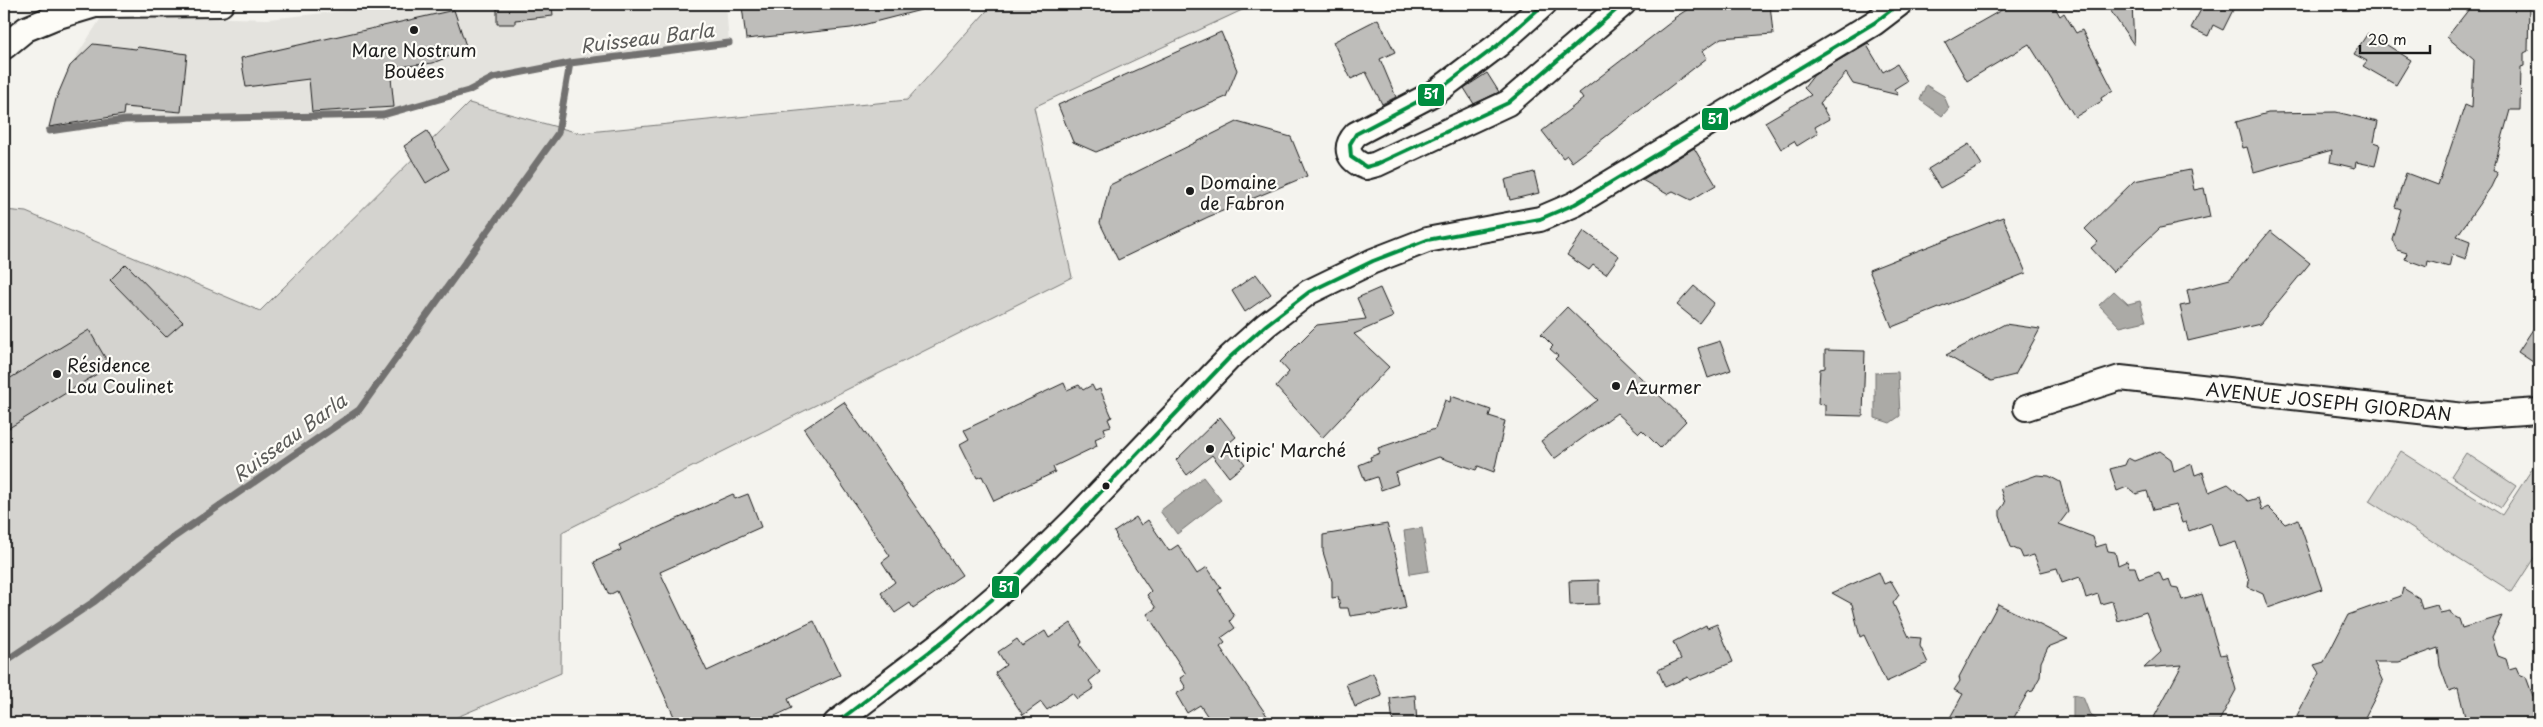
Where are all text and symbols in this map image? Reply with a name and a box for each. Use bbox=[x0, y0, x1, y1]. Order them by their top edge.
water label: Ruisseau Barla bbox=[579, 15, 716, 59]
scale bar bbox=[2360, 22, 2430, 54]
marker: Mare Nostrum Bouées bbox=[408, 24, 420, 36]
text: 20 m bbox=[2368, 27, 2407, 50]
place label: Mare Nostrum Bouées bbox=[351, 36, 477, 84]
line badge: 51 bbox=[1417, 83, 1445, 107]
text: 51 bbox=[1423, 83, 1439, 104]
line badge: 51 bbox=[1701, 107, 1729, 131]
text: 51 bbox=[1707, 108, 1723, 129]
place label: Domaine de Fabron bbox=[1200, 168, 1285, 216]
marker: Domaine de Fabron bbox=[1184, 185, 1196, 197]
place label: Résidence Lou Coulinet bbox=[67, 351, 173, 399]
marker: Résidence Lou Coulinet bbox=[51, 368, 63, 380]
place label: Azurmer bbox=[1626, 373, 1702, 400]
street label: AVENUE JOSEPH GIORDAN bbox=[2205, 375, 2453, 427]
marker: Azurmer bbox=[1610, 380, 1622, 392]
water label: Ruisseau Barla bbox=[226, 386, 352, 488]
place label: Atipic' Marché bbox=[1220, 436, 1346, 463]
marker: Atipic' Marché bbox=[1204, 443, 1216, 455]
unlabelled marker bbox=[1101, 481, 1111, 491]
line badge: 51 bbox=[991, 575, 1020, 599]
text: 51 bbox=[998, 576, 1014, 597]

